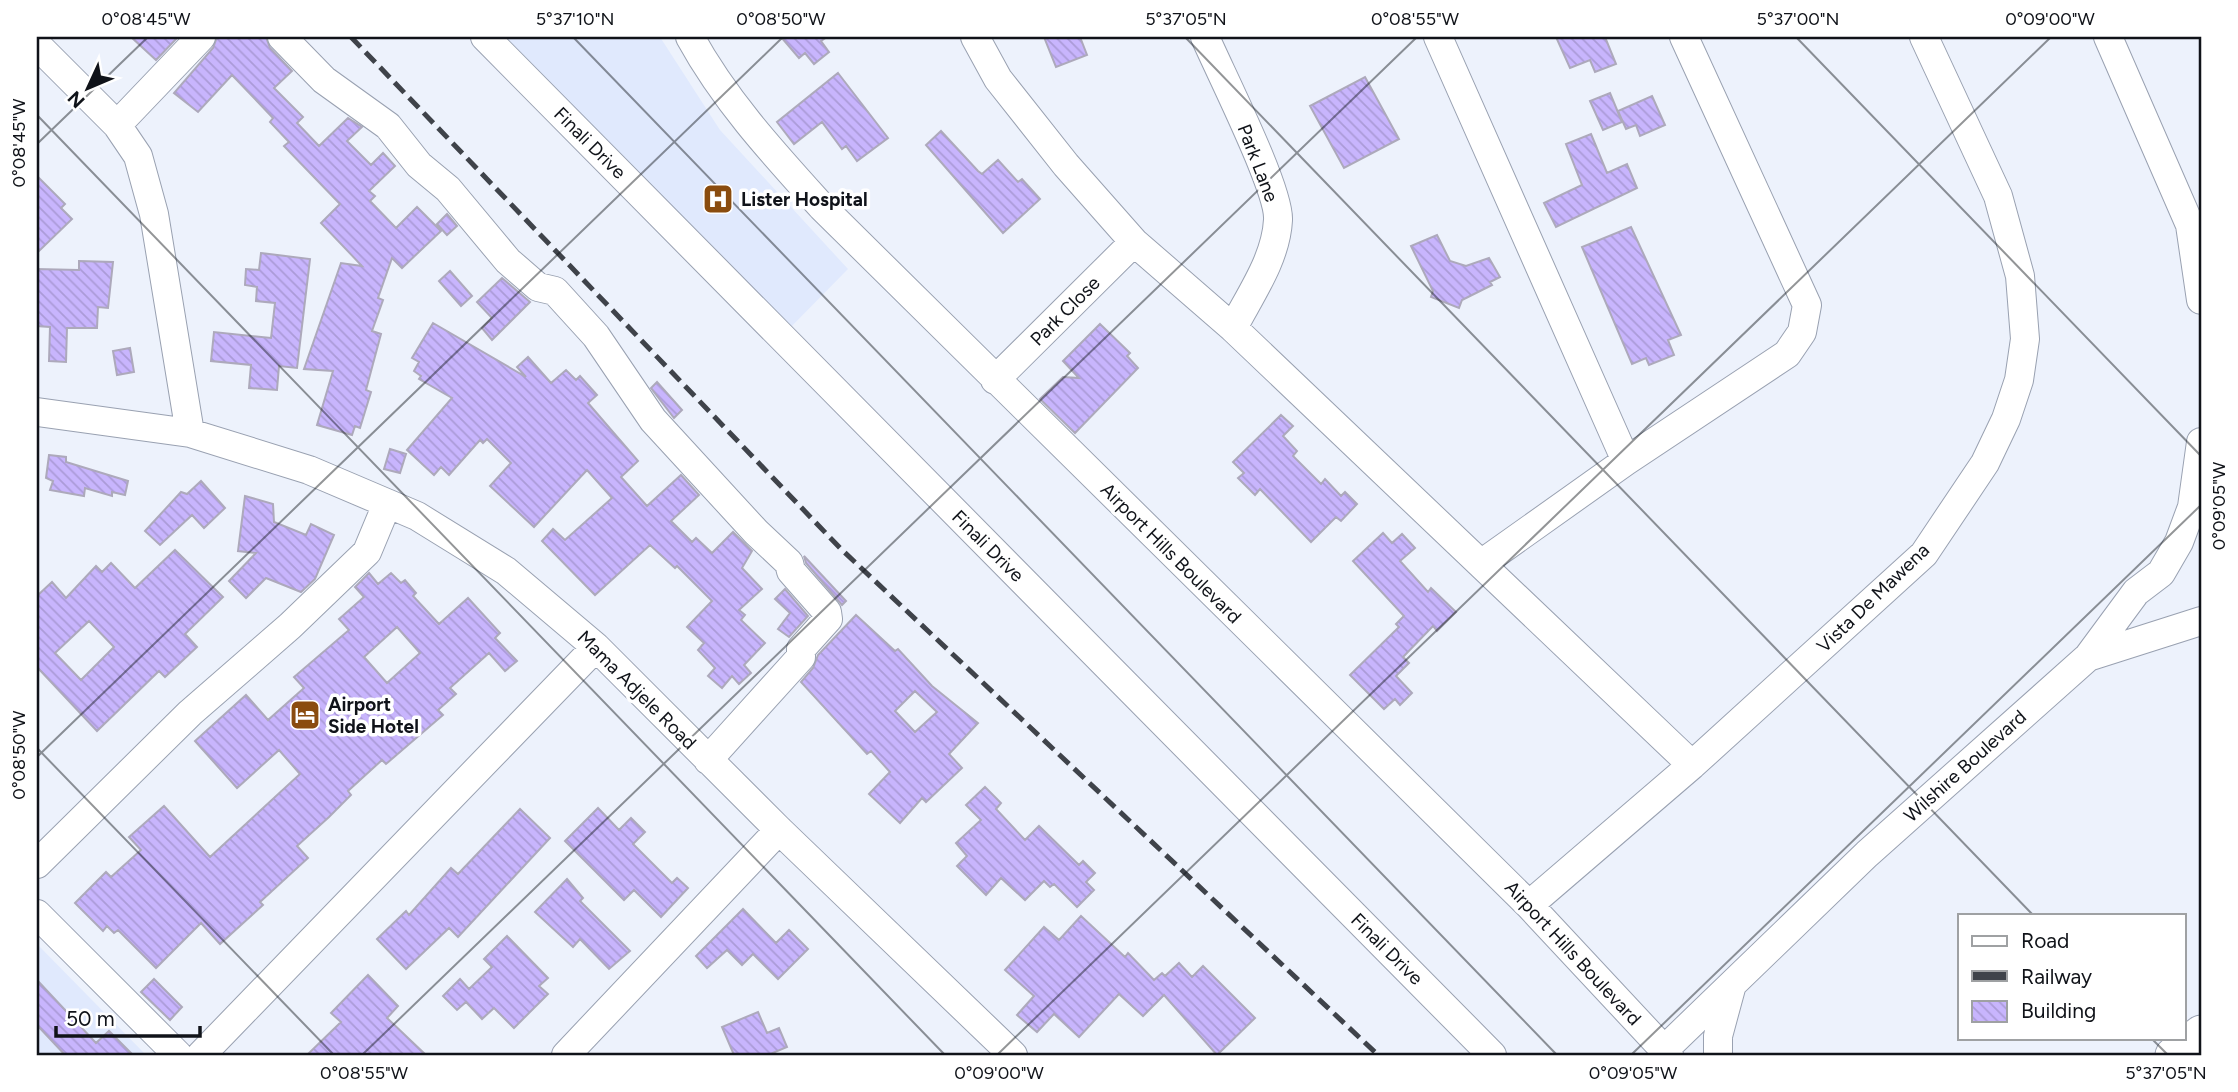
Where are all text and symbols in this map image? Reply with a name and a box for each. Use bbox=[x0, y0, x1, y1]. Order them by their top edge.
text: 0°08'45"W bbox=[102, 8, 191, 30]
text: 5°37'10"N bbox=[536, 8, 614, 30]
text: 0°08'50"W bbox=[736, 8, 826, 30]
text: 5°37'05"N bbox=[1145, 8, 1227, 30]
text: 0°08'55"W bbox=[1371, 8, 1460, 30]
text: 5°37'00"N bbox=[1757, 8, 1839, 30]
text: 0°09'00"W bbox=[2005, 8, 2096, 30]
north arrow bbox=[52, 52, 122, 122]
text: N bbox=[63, 86, 90, 113]
text: 0°08'45"W bbox=[8, 98, 30, 187]
street label: Finali Drive bbox=[549, 102, 631, 184]
street label: Park Lane bbox=[1233, 121, 1283, 205]
hospital icon: Lister Hospital bbox=[701, 182, 735, 216]
place label: Lister Hospital bbox=[741, 188, 868, 211]
street label: Park Close bbox=[1025, 271, 1105, 351]
text: 0°09'05"W bbox=[2208, 461, 2230, 550]
street label: Airport Hills Boulevard bbox=[1096, 478, 1246, 628]
street label: Finali Drive bbox=[947, 505, 1029, 587]
street label: Vista De Mawena bbox=[1812, 539, 1934, 657]
street label: Mama Adjele Road bbox=[573, 626, 701, 754]
place label: Airport Side Hotel bbox=[328, 693, 419, 738]
hotel icon: Airport Side Hotel bbox=[288, 698, 322, 732]
street label: Wilshire Boulevard bbox=[1899, 705, 2031, 827]
text: 0°08'50"W bbox=[8, 710, 30, 800]
street label: Airport Hills Boulevard bbox=[1500, 876, 1646, 1030]
street label: Finali Drive bbox=[1346, 908, 1428, 990]
legend bbox=[1958, 914, 2186, 1040]
text: Road bbox=[2021, 928, 2069, 953]
text: Railway bbox=[2021, 964, 2092, 989]
scale bar bbox=[56, 994, 200, 1038]
text: Building bbox=[2021, 998, 2096, 1023]
text: 50 m bbox=[66, 1006, 115, 1031]
text: 0°08'55"W bbox=[320, 1062, 409, 1084]
text: 0°09'00"W bbox=[954, 1062, 1045, 1084]
text: 0°09'05"W bbox=[1589, 1062, 1678, 1084]
text: 5°37'05"N bbox=[2125, 1062, 2207, 1084]

